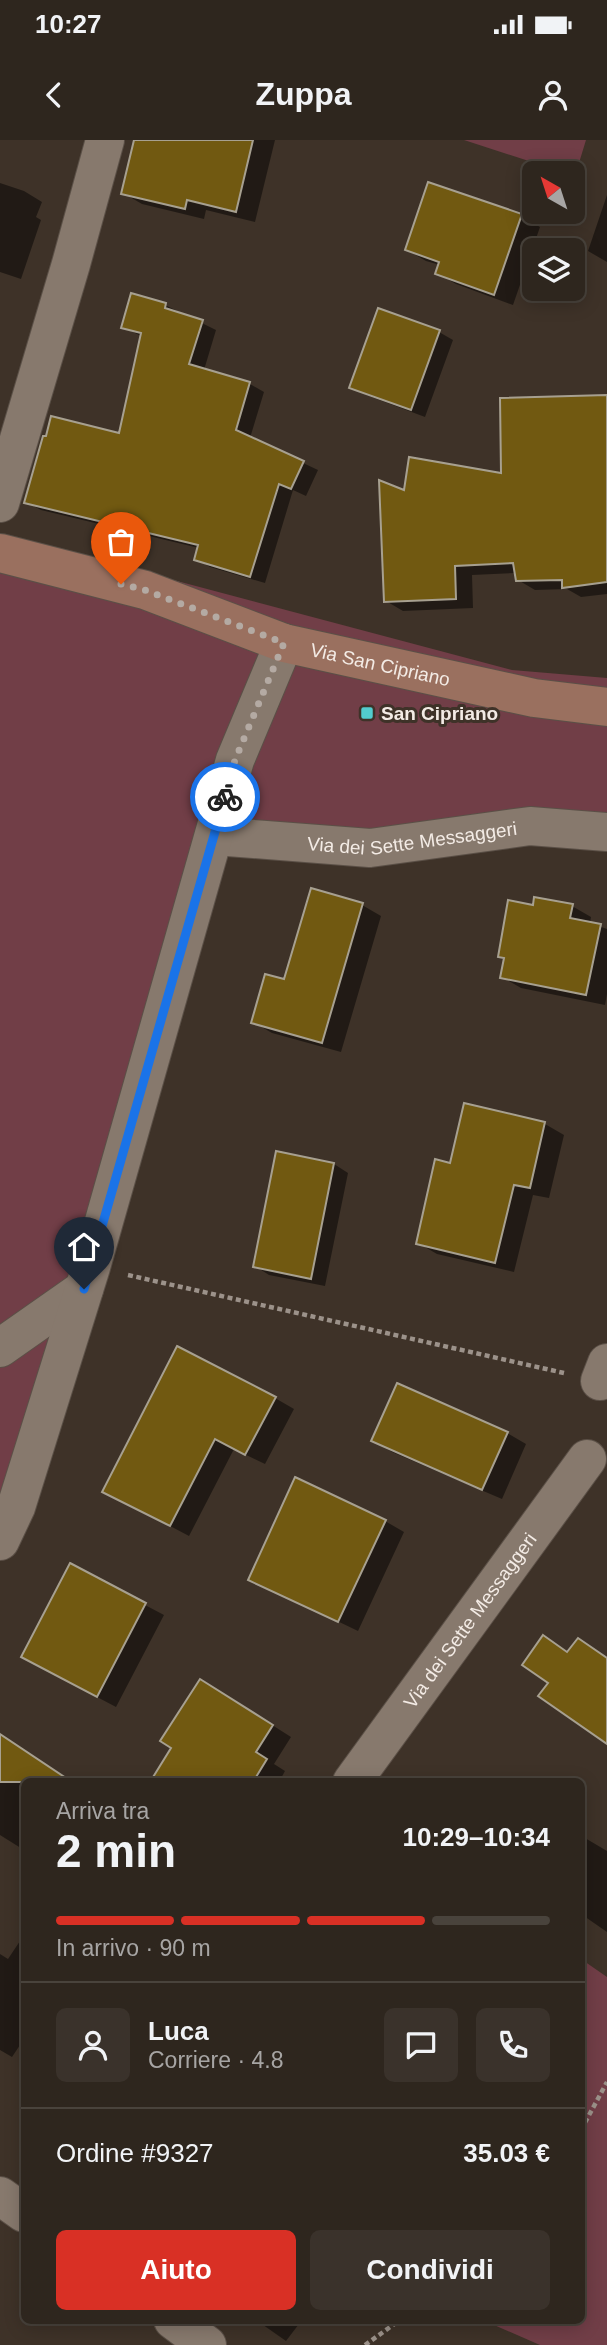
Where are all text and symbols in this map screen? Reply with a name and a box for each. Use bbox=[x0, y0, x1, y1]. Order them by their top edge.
text: 10:27 bbox=[35, 9, 102, 39]
icon: back bbox=[35, 76, 73, 114]
text: Zuppa bbox=[256, 76, 351, 112]
icon: person bbox=[534, 76, 572, 114]
north arrow bbox=[522, 161, 584, 224]
map controls bbox=[522, 161, 585, 301]
button: layers bbox=[522, 238, 585, 301]
pin bbox=[91, 512, 151, 584]
icon: bag bbox=[102, 523, 140, 561]
street label: Via San Cipriano bbox=[308, 639, 452, 690]
place label: San Cipriano bbox=[381, 703, 498, 724]
marker: San Cipriano bbox=[359, 705, 375, 721]
courier bbox=[190, 762, 260, 832]
icon: bike bbox=[206, 778, 244, 816]
street label: Via dei Sette Messaggeri bbox=[306, 817, 518, 858]
pin bbox=[54, 1217, 114, 1289]
icon: home bbox=[65, 1228, 103, 1266]
street label: Via dei Sette Messaggeri bbox=[399, 1529, 540, 1712]
text: Arriva tra bbox=[56, 1798, 149, 1824]
text: 10:29–10:34 bbox=[403, 1822, 550, 1852]
text: 2 min bbox=[56, 1825, 176, 1877]
text: In arrivo · 90 m bbox=[56, 1935, 211, 1961]
button: person bbox=[56, 2008, 130, 2082]
button: chat bbox=[384, 2008, 458, 2082]
button: phone bbox=[476, 2008, 550, 2082]
text: Luca bbox=[148, 2016, 209, 2046]
text: Corriere · 4.8 bbox=[148, 2047, 283, 2073]
text: Ordine #9327 bbox=[56, 2138, 214, 2168]
text: 35.03 € bbox=[463, 2138, 550, 2168]
button: Aiuto bbox=[56, 2230, 296, 2310]
button: Condividi bbox=[310, 2230, 550, 2310]

